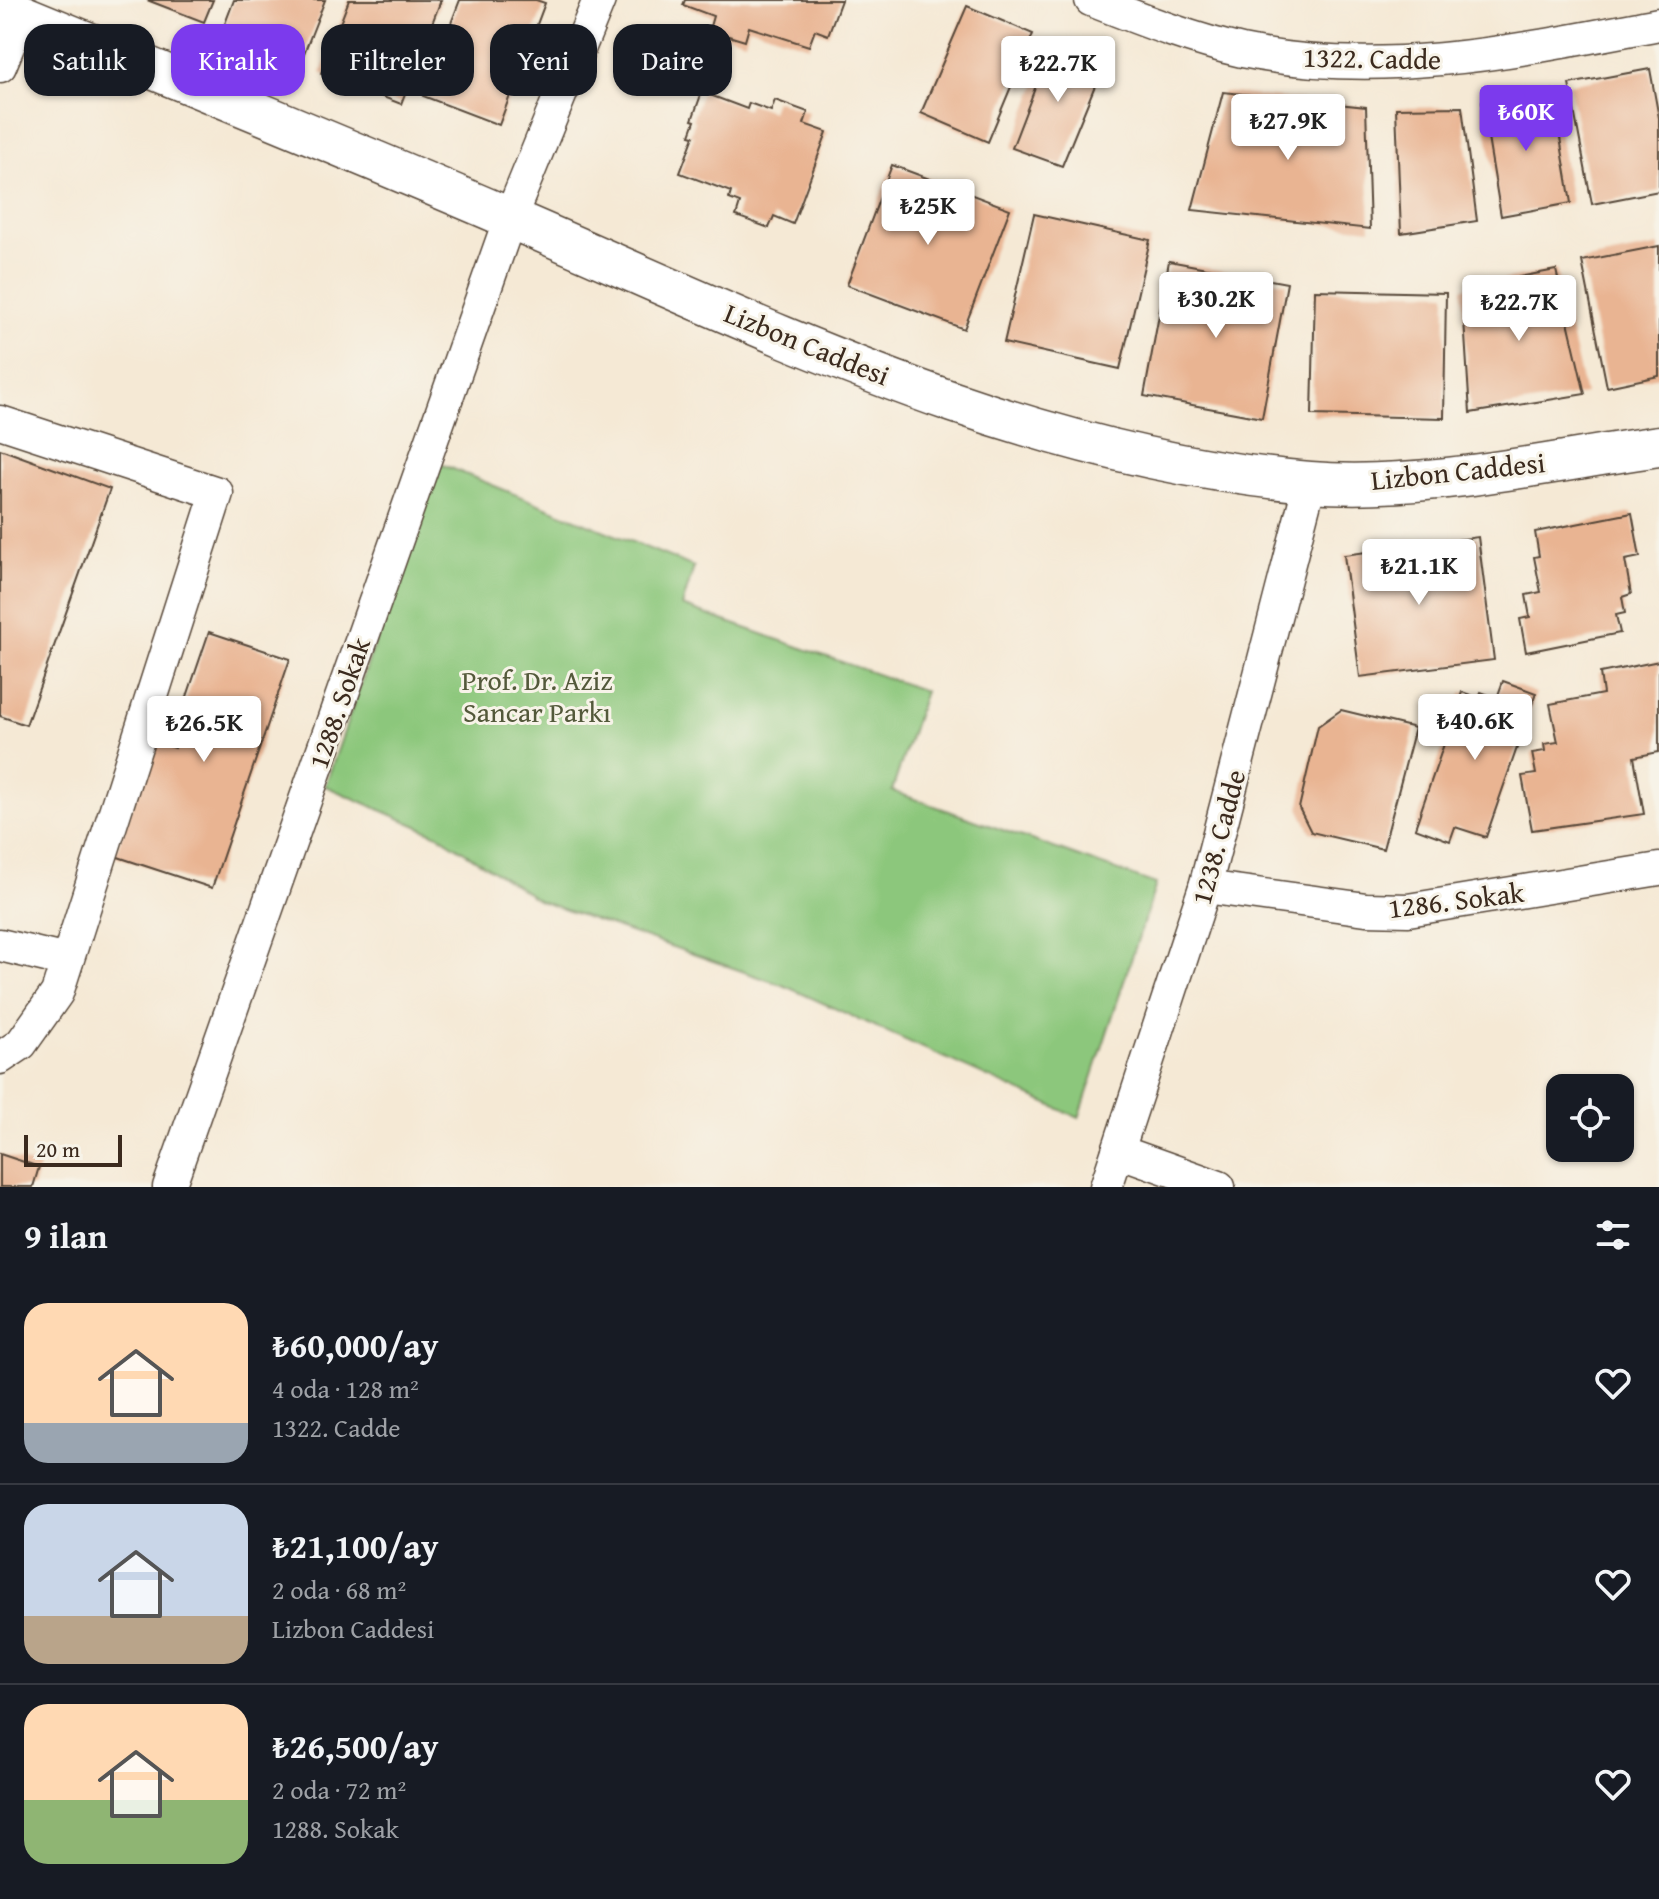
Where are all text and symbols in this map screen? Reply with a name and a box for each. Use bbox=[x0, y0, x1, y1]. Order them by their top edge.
chip: Satılık bbox=[24, 24, 155, 96]
chip: Kiralık bbox=[171, 24, 305, 96]
chip: Filtreler bbox=[321, 24, 474, 96]
chip: Yeni bbox=[490, 24, 597, 96]
chip: Daire bbox=[613, 24, 732, 96]
pin: ₺22.7K bbox=[993, 36, 1123, 104]
street label: 1322. Cadde bbox=[1302, 36, 1442, 79]
text: ₺22.7K bbox=[1019, 42, 1097, 81]
pin: ₺60K bbox=[1479, 85, 1573, 153]
text: ₺60K bbox=[1498, 91, 1554, 130]
pin: ₺27.9K bbox=[1223, 94, 1353, 162]
text: ₺27.9K bbox=[1249, 100, 1327, 139]
pin: ₺25K bbox=[881, 179, 975, 247]
text: ₺25K bbox=[900, 185, 956, 224]
pin: ₺30.2K bbox=[1151, 272, 1281, 340]
pin: ₺22.7K bbox=[1454, 275, 1584, 343]
text: ₺30.2K bbox=[1177, 278, 1255, 317]
text: ₺22.7K bbox=[1480, 281, 1558, 320]
street label: Lizbon Caddesi bbox=[718, 292, 896, 395]
street label: Lizbon Caddesi bbox=[1369, 441, 1547, 500]
pin: ₺21.1K bbox=[1354, 539, 1484, 607]
text: ₺21.1K bbox=[1380, 545, 1458, 584]
street label: 1288. Sokak bbox=[297, 631, 380, 774]
park label: Prof. Dr. Aziz Sancar Parkı bbox=[461, 659, 613, 732]
pin: ₺40.6K bbox=[1410, 694, 1540, 762]
pin: ₺26.5K bbox=[139, 696, 269, 764]
text: ₺40.6K bbox=[1436, 700, 1514, 739]
text: ₺26.5K bbox=[165, 702, 243, 741]
street label: 1238. Cadde bbox=[1180, 765, 1255, 909]
street label: 1286. Sokak bbox=[1386, 871, 1527, 928]
map controls bbox=[1546, 1074, 1634, 1162]
button: locate bbox=[1546, 1074, 1634, 1162]
scale bar bbox=[24, 1131, 122, 1167]
text: 20 m bbox=[36, 1133, 80, 1165]
text: 9 ilan bbox=[24, 1211, 108, 1260]
icon: filters bbox=[1591, 1213, 1635, 1257]
text: ₺60,000/ay bbox=[272, 1320, 438, 1369]
icon: home bbox=[88, 1335, 184, 1431]
icon: heart bbox=[1591, 1361, 1635, 1405]
text: 4 oda · 128 m² bbox=[272, 1369, 419, 1408]
text: 1322. Cadde bbox=[272, 1408, 400, 1447]
text: ₺21,100/ay bbox=[272, 1521, 438, 1570]
icon: home bbox=[88, 1536, 184, 1632]
icon: heart bbox=[1591, 1562, 1635, 1606]
text: 2 oda · 68 m² bbox=[272, 1570, 406, 1609]
text: Lizbon Caddesi bbox=[272, 1609, 434, 1648]
text: ₺26,500/ay bbox=[272, 1721, 438, 1770]
icon: home bbox=[88, 1736, 184, 1832]
icon: heart bbox=[1591, 1762, 1635, 1806]
text: 2 oda · 72 m² bbox=[272, 1770, 406, 1809]
text: 1288. Sokak bbox=[272, 1809, 399, 1848]

